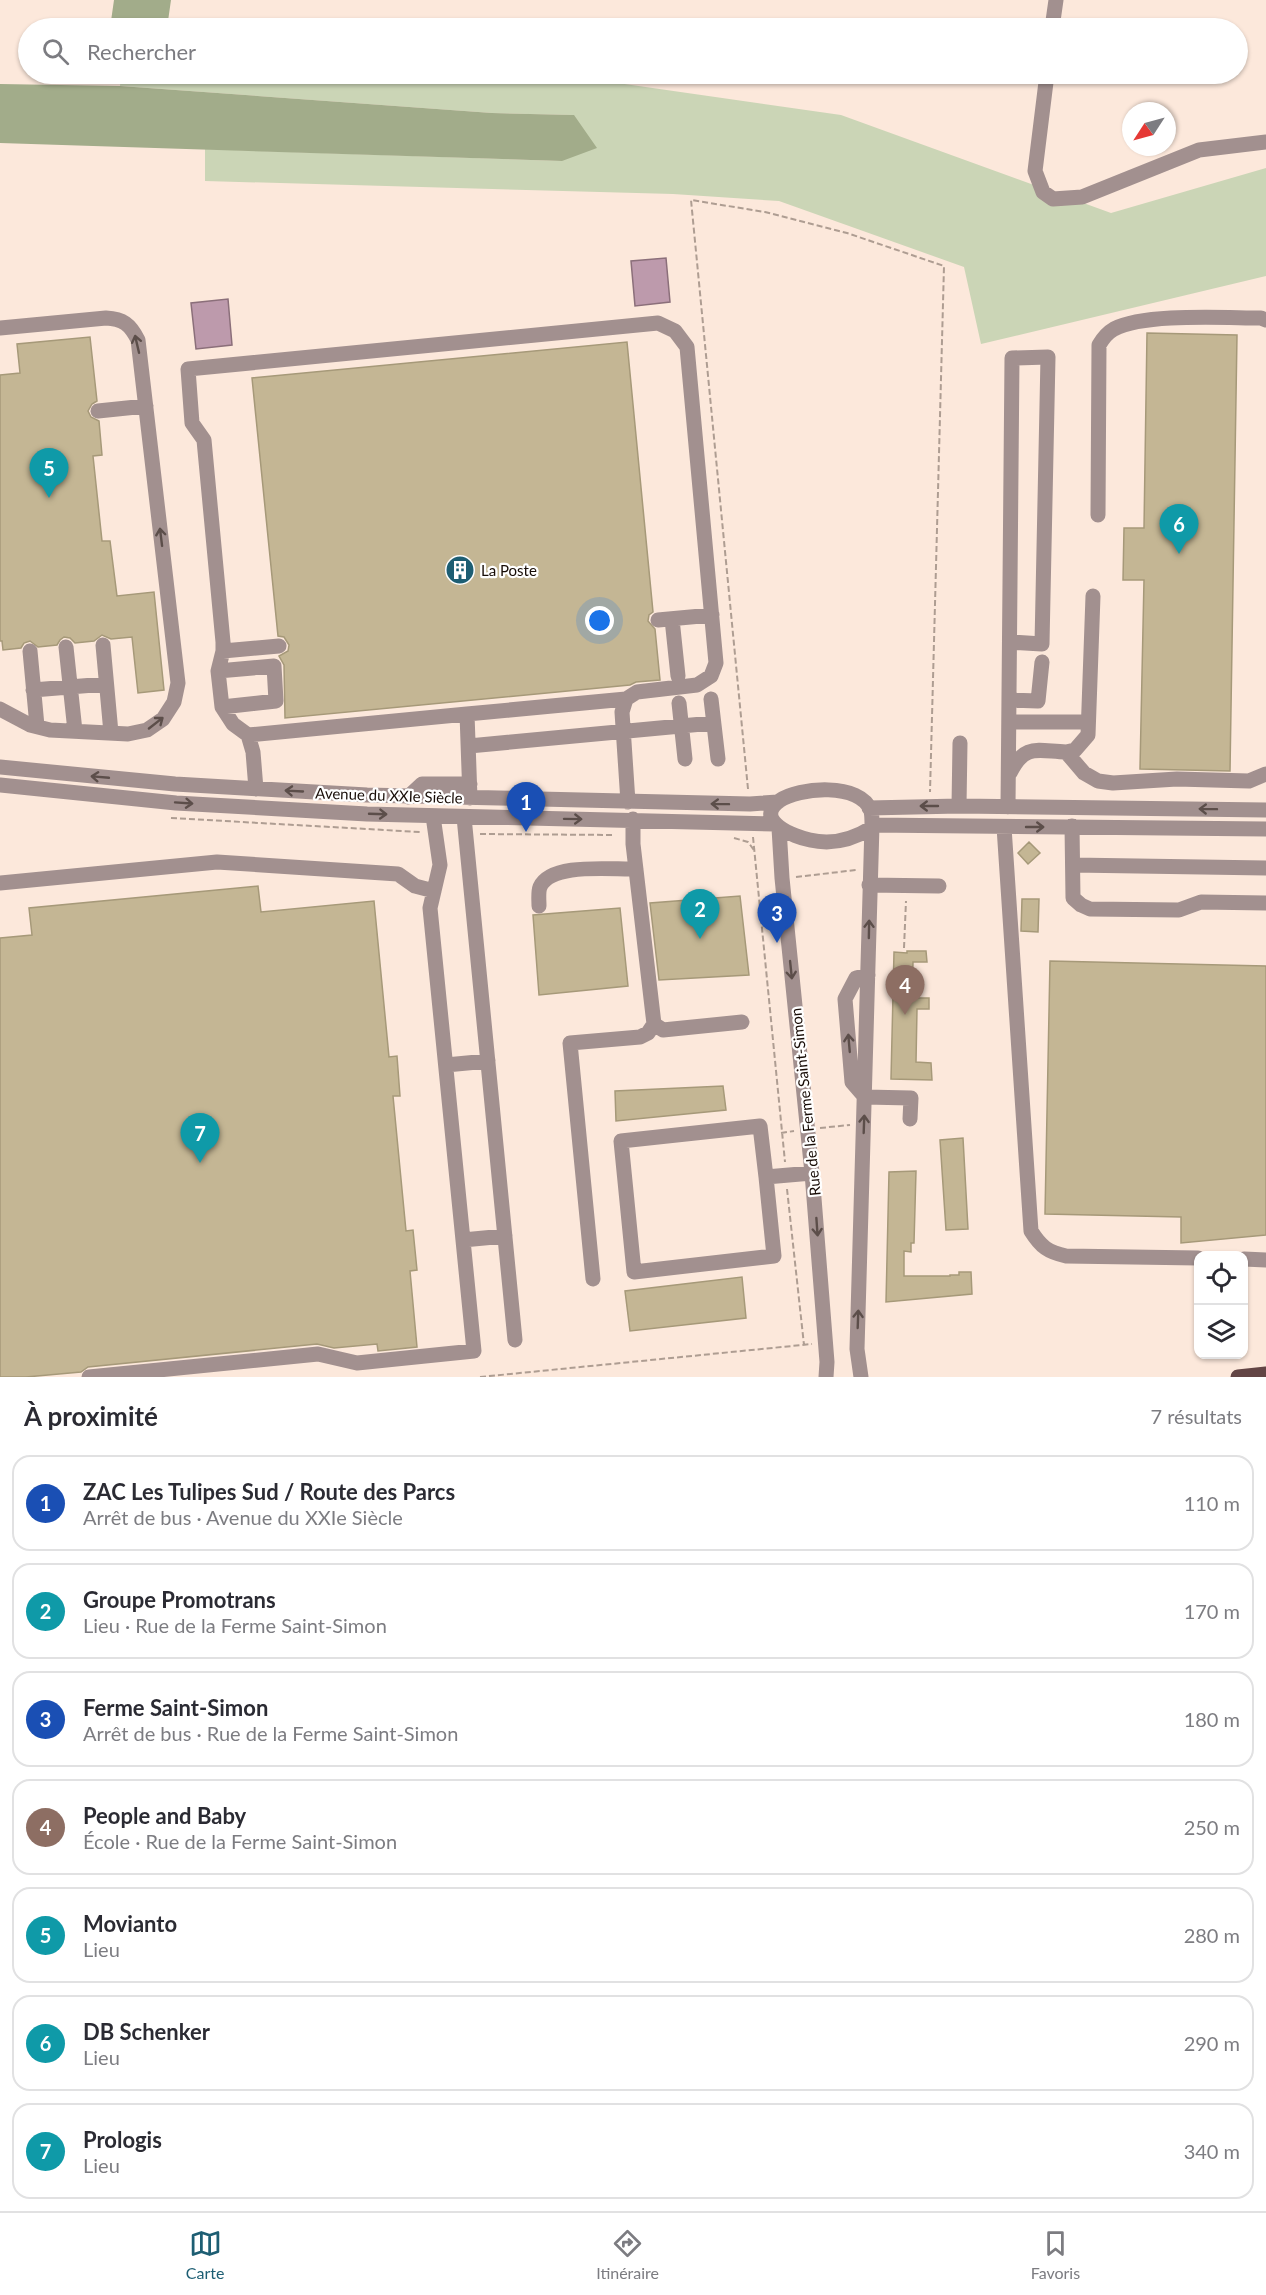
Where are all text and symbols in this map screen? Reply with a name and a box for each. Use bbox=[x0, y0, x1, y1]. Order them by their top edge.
search box bbox=[18, 18, 1248, 84]
icon: search bbox=[39, 35, 72, 68]
text: Rechercher bbox=[87, 38, 196, 65]
north arrow bbox=[1122, 102, 1176, 156]
one-way arrow bbox=[131, 334, 143, 353]
pin: 5 bbox=[29, 448, 68, 498]
pin: 6 bbox=[1160, 504, 1198, 554]
one-way arrow bbox=[155, 527, 166, 547]
building icon: La Poste bbox=[444, 554, 476, 586]
place label: La Poste bbox=[481, 561, 537, 579]
your location bbox=[585, 606, 614, 635]
one-way arrow bbox=[148, 717, 164, 730]
one-way arrow bbox=[90, 771, 110, 782]
pin: 1 bbox=[506, 782, 546, 832]
street label: Avenue du XXIe Siècle bbox=[315, 783, 463, 807]
one-way arrow bbox=[285, 786, 305, 797]
one-way arrow bbox=[173, 798, 193, 809]
one-way arrow bbox=[710, 798, 730, 810]
one-way arrow bbox=[919, 800, 939, 812]
one-way arrow bbox=[1198, 804, 1218, 815]
one-way arrow bbox=[368, 809, 388, 820]
one-way arrow bbox=[563, 813, 583, 825]
one-way arrow bbox=[1025, 821, 1045, 832]
pin: 2 bbox=[680, 890, 720, 939]
pin: 3 bbox=[758, 894, 796, 943]
one-way arrow bbox=[863, 920, 874, 940]
one-way arrow bbox=[786, 959, 797, 979]
pin: 4 bbox=[886, 966, 924, 1015]
street label: Rue de la Ferme Saint-Simon bbox=[786, 1007, 824, 1197]
one-way arrow bbox=[843, 1034, 854, 1054]
pin: 7 bbox=[180, 1114, 220, 1163]
one-way arrow bbox=[858, 1115, 870, 1135]
one-way arrow bbox=[811, 1216, 822, 1236]
map controls bbox=[1194, 1251, 1248, 1359]
button: locate bbox=[1194, 1251, 1248, 1305]
button: layers bbox=[1194, 1305, 1248, 1359]
one-way arrow bbox=[852, 1310, 864, 1329]
text: À proximité bbox=[24, 1400, 158, 1432]
text: 7 résultats bbox=[1151, 1404, 1242, 1428]
text: ZAC Les Tulipes Sud / Route des Parcs bbox=[83, 1478, 455, 1505]
text: 1 bbox=[40, 1491, 51, 1515]
text: 110 m bbox=[1184, 1491, 1240, 1515]
text: Arrêt de bus · Avenue du XXIe Siècle bbox=[83, 1505, 403, 1529]
text: Groupe Promotrans bbox=[83, 1586, 276, 1613]
text: 2 bbox=[40, 1599, 51, 1623]
text: 170 m bbox=[1184, 1599, 1240, 1623]
text: Lieu · Rue de la Ferme Saint-Simon bbox=[83, 1613, 387, 1637]
text: Ferme Saint-Simon bbox=[83, 1694, 268, 1721]
text: 3 bbox=[40, 1707, 51, 1731]
text: 180 m bbox=[1184, 1707, 1240, 1731]
text: Arrêt de bus · Rue de la Ferme Saint-Simon bbox=[83, 1721, 458, 1745]
text: People and Baby bbox=[83, 1802, 246, 1829]
text: 4 bbox=[40, 1815, 51, 1839]
text: 250 m bbox=[1184, 1815, 1240, 1839]
text: École · Rue de la Ferme Saint-Simon bbox=[83, 1829, 397, 1853]
text: Movianto bbox=[83, 1910, 177, 1937]
text: 5 bbox=[40, 1923, 51, 1947]
text: 280 m bbox=[1184, 1923, 1240, 1947]
text: Lieu bbox=[83, 1937, 120, 1961]
text: DB Schenker bbox=[83, 2018, 210, 2045]
text: 6 bbox=[40, 2031, 51, 2055]
text: 290 m bbox=[1184, 2031, 1240, 2055]
text: Lieu bbox=[83, 2045, 120, 2069]
text: Prologis bbox=[83, 2126, 162, 2153]
text: 7 bbox=[40, 2139, 51, 2163]
text: 340 m bbox=[1184, 2139, 1240, 2163]
text: Lieu bbox=[83, 2153, 120, 2177]
tab: Carte bbox=[186, 2227, 224, 2282]
tab: Itinéraire bbox=[596, 2227, 659, 2282]
tab: Favoris bbox=[1031, 2227, 1080, 2282]

